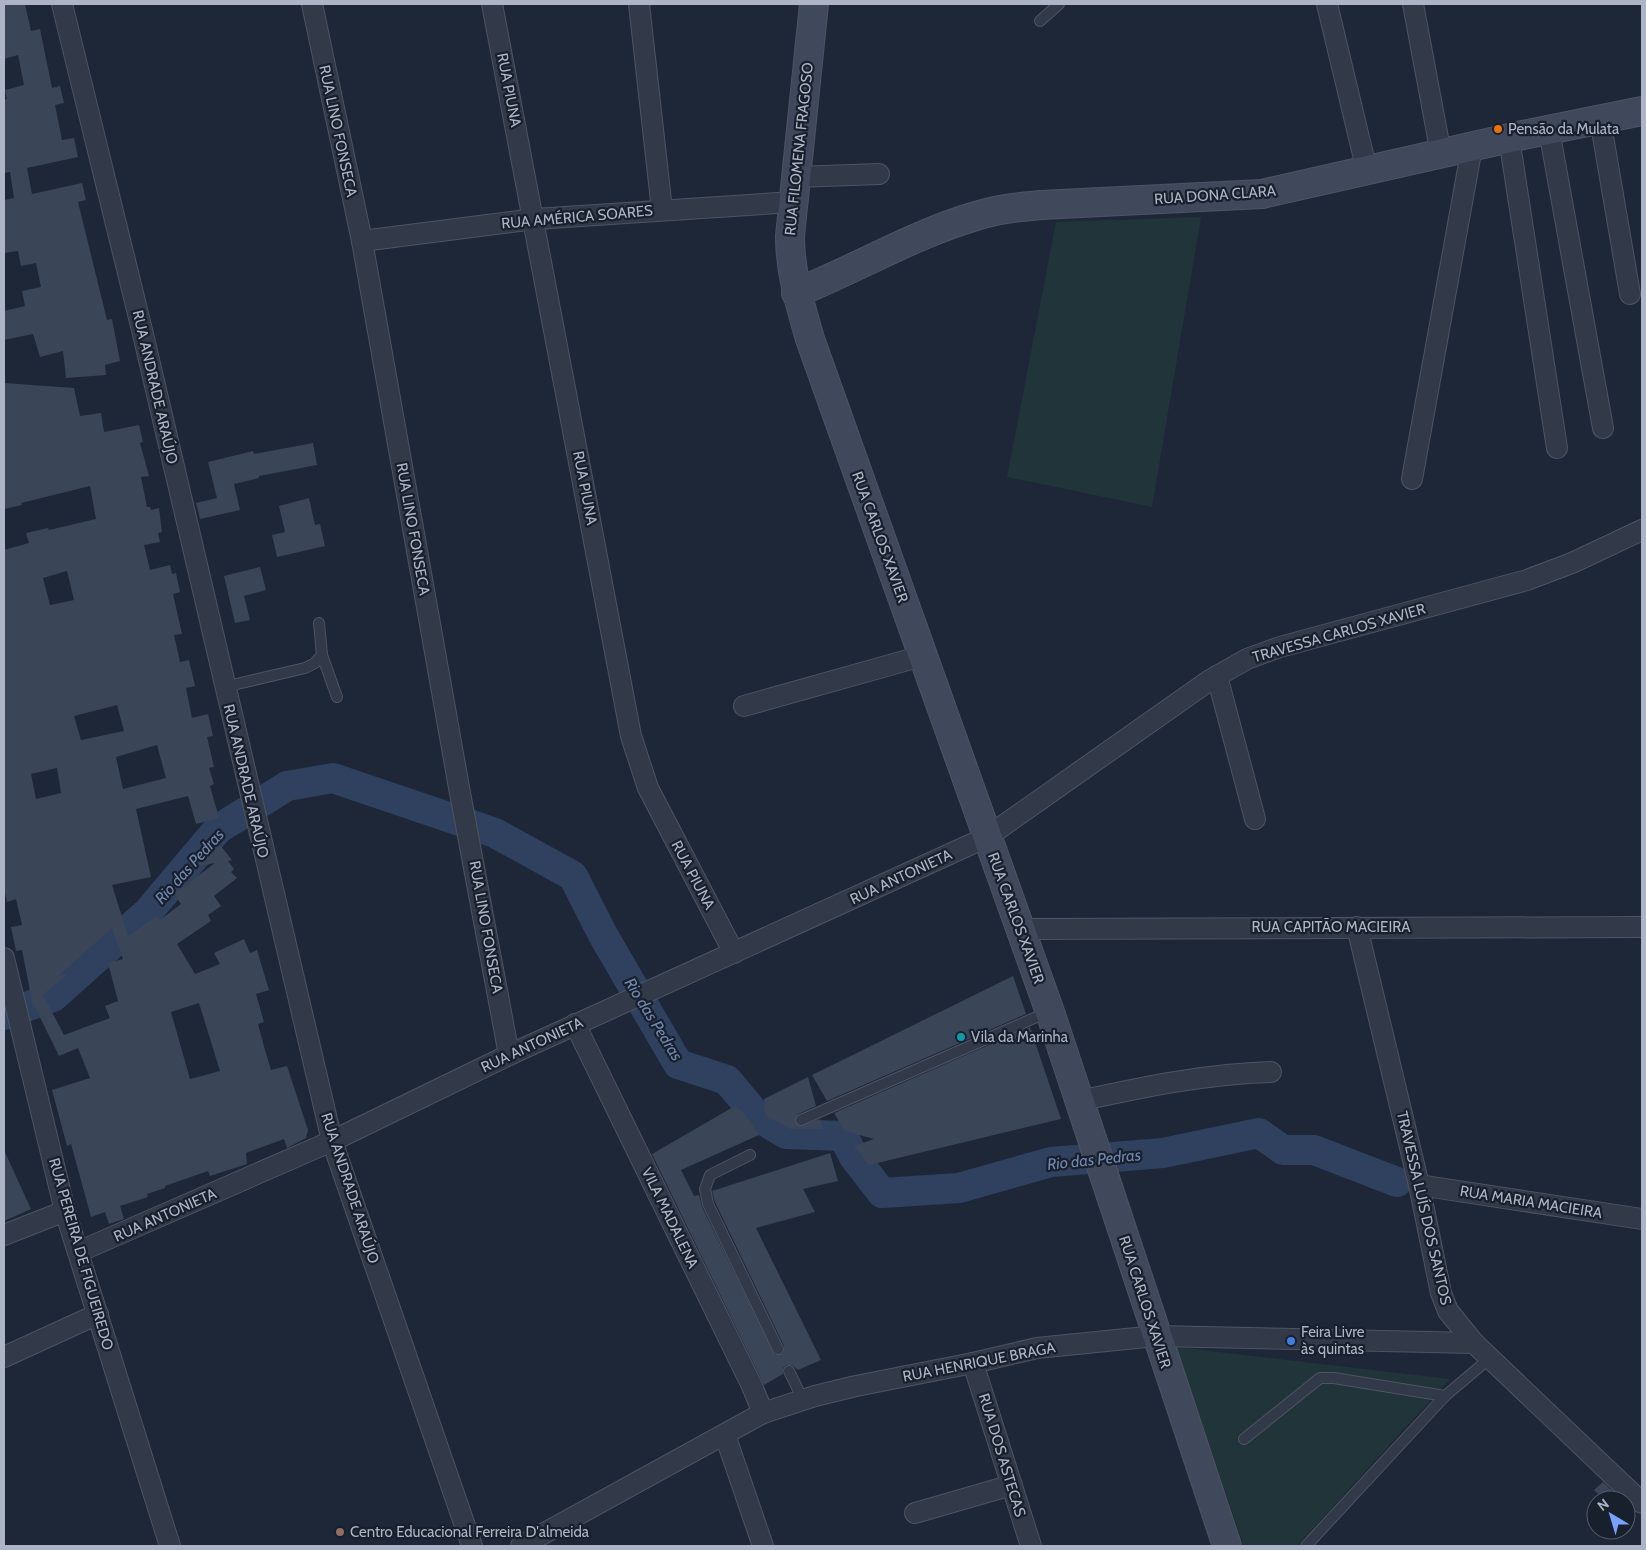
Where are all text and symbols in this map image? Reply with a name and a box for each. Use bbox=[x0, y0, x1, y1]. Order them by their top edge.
street label: RUA PIUNA bbox=[493, 51, 525, 129]
street label: RUA FILOMENA FRAGOSO bbox=[781, 61, 817, 237]
street label: RUA LINO FONSECA bbox=[315, 63, 361, 199]
place label: Pensão da Mulata bbox=[1508, 120, 1620, 138]
marker: Pensão da Mulata bbox=[1492, 123, 1504, 135]
street label: RUA DONA CLARA bbox=[1153, 182, 1277, 208]
street label: RUA AMÉRICA SOARES bbox=[500, 200, 654, 233]
street label: RUA ANDRADE ARAÚJO bbox=[129, 308, 182, 466]
street label: RUA PIUNA bbox=[569, 449, 601, 527]
street label: RUA LINO FONSECA bbox=[392, 461, 434, 597]
street label: RUA CARLOS XAVIER bbox=[848, 469, 912, 605]
street label: TRAVESSA CARLOS XAVIER bbox=[1250, 600, 1428, 666]
street label: RUA ANDRADE ARAÚJO bbox=[220, 702, 273, 860]
water label: Rio das Pedras bbox=[151, 825, 228, 908]
street label: RUA PIUNA bbox=[667, 838, 719, 913]
street label: RUA ANTONIETA bbox=[847, 845, 956, 908]
street label: RUA CARLOS XAVIER bbox=[984, 850, 1048, 986]
street label: RUA LINO FONSECA bbox=[465, 859, 507, 995]
street label: RUA CAPITÃO MACIEIRA bbox=[1251, 918, 1411, 936]
water label: Rio das Pedras bbox=[621, 974, 687, 1064]
street label: RUA ANTONIETA bbox=[478, 1013, 587, 1076]
place label: Vila da Marinha bbox=[971, 1028, 1069, 1046]
marker: Vila da Marinha bbox=[955, 1031, 967, 1043]
street label: TRAVESSA LUÍS DOS SANTOS bbox=[1393, 1109, 1456, 1307]
street label: RUA ANDRADE ARAÚJO bbox=[317, 1110, 384, 1266]
water label: Rio das Pedras bbox=[1046, 1145, 1142, 1174]
street label: RUA PEREIRA DE FIGUEIREDO bbox=[45, 1156, 117, 1352]
street label: VILA MADALENA bbox=[638, 1165, 703, 1272]
street label: RUA MARIA MACIEIRA bbox=[1459, 1182, 1604, 1222]
street label: RUA ANTONIETA bbox=[111, 1184, 220, 1246]
street label: RUA CARLOS XAVIER bbox=[1115, 1233, 1175, 1371]
place label: Feira Livre às quintas bbox=[1301, 1323, 1365, 1358]
marker: Feira Livre às quintas bbox=[1285, 1335, 1297, 1347]
street label: RUA HENRIQUE BRAGA bbox=[901, 1338, 1058, 1386]
street label: RUA DOS ASTECAS bbox=[975, 1391, 1029, 1519]
north arrow bbox=[1586, 1490, 1636, 1540]
text: N bbox=[1594, 1495, 1612, 1515]
place label: Centro Educacional Ferreira D'almeida bbox=[350, 1523, 590, 1541]
marker: Centro Educacional Ferreira D'almeida bbox=[334, 1526, 346, 1538]

